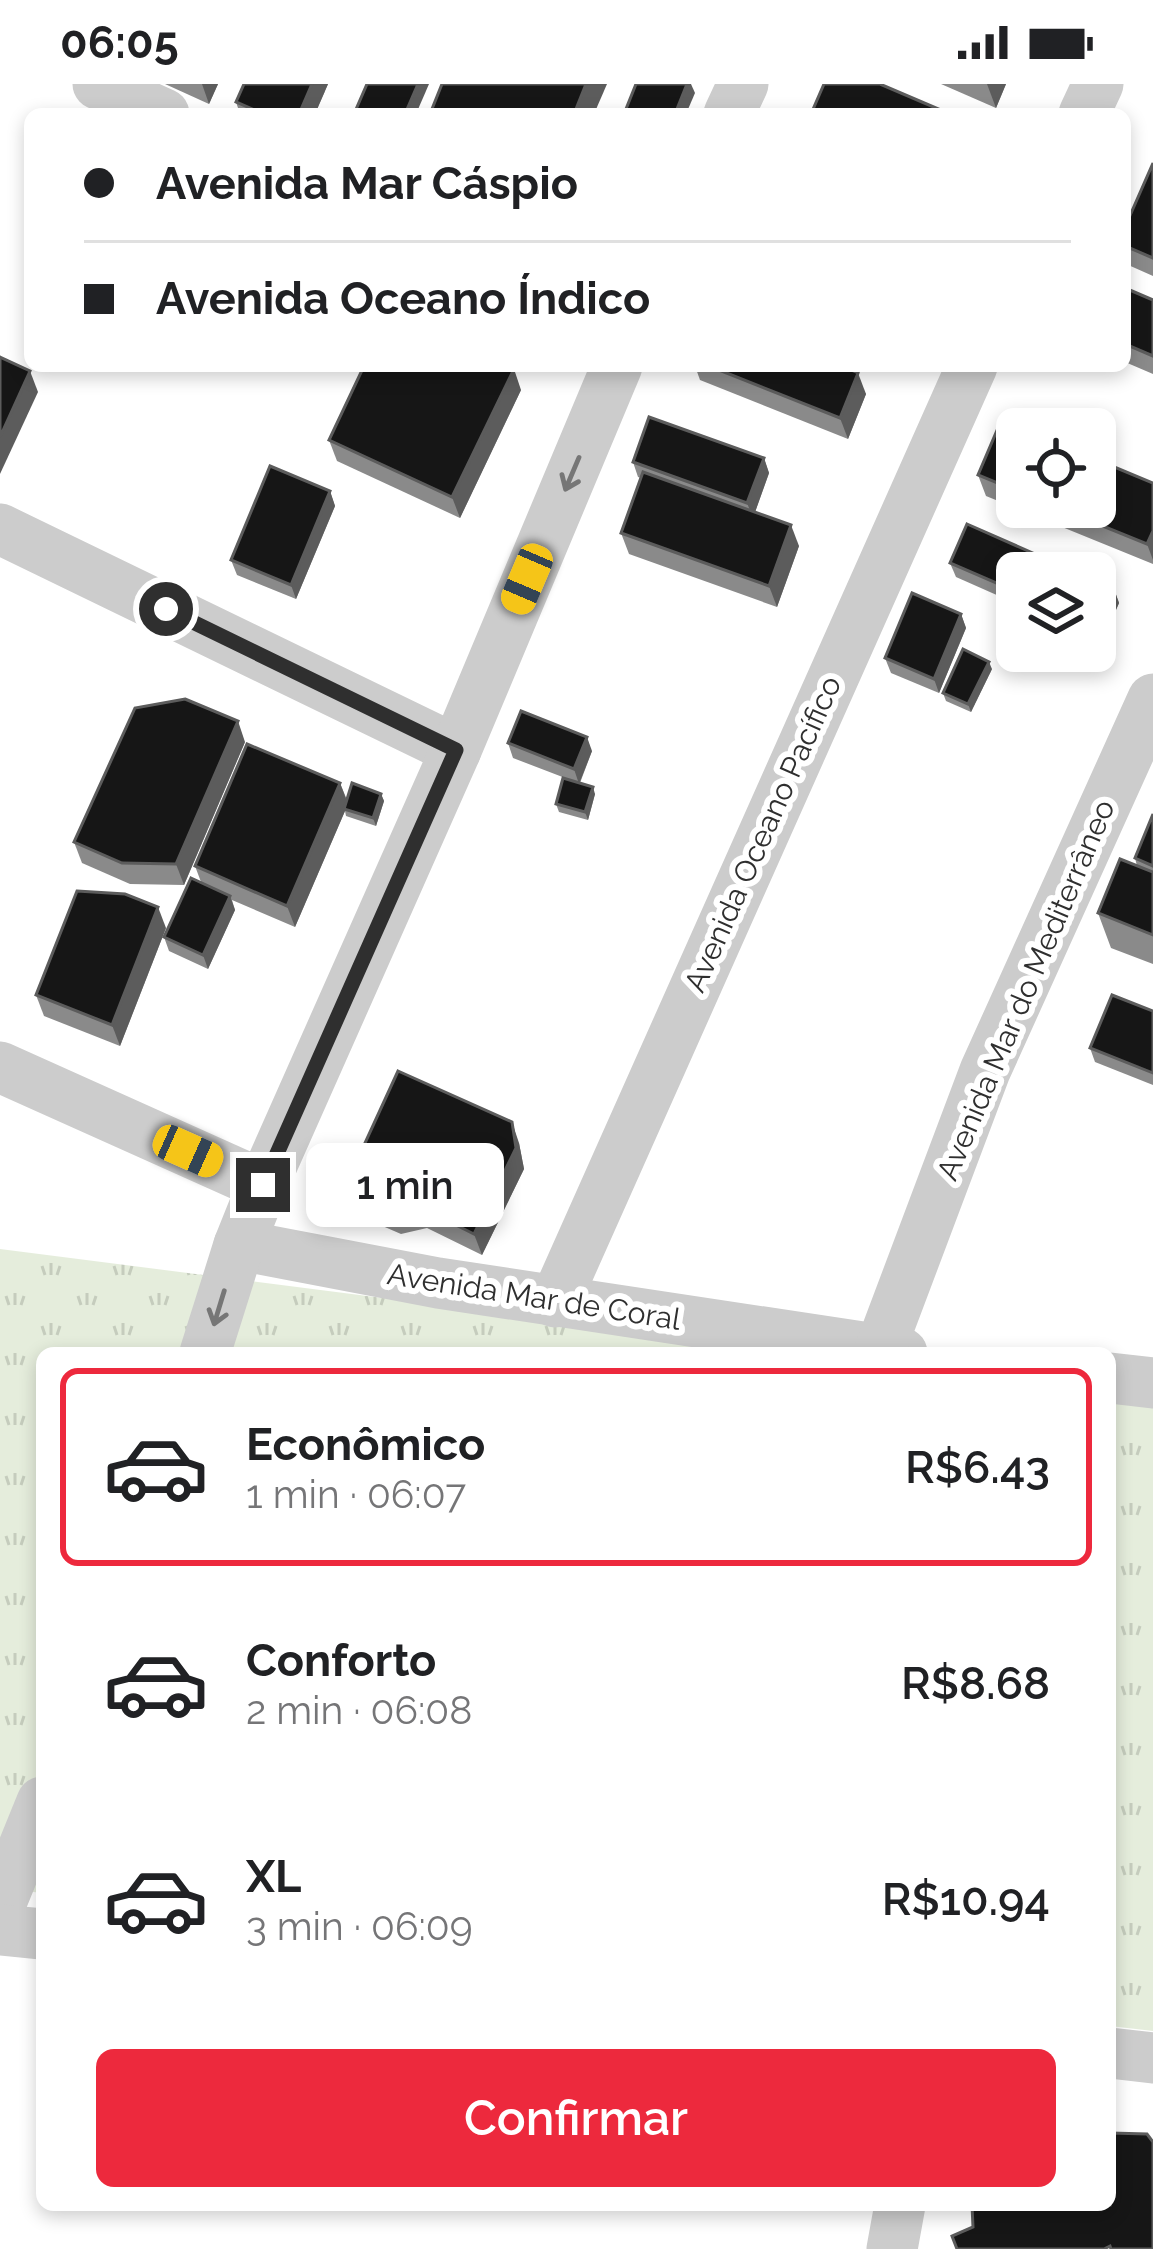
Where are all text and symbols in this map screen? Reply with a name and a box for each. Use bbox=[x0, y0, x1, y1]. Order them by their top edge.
text: 06:05 bbox=[60, 16, 179, 69]
text: Avenida Mar Cáspio bbox=[156, 157, 578, 210]
text: Avenida Oceano Índico bbox=[156, 272, 650, 325]
map controls bbox=[996, 408, 1116, 672]
button: locate bbox=[996, 408, 1116, 528]
one-way arrow bbox=[560, 455, 581, 492]
car bbox=[496, 539, 558, 619]
button: layers bbox=[996, 552, 1116, 672]
route start bbox=[139, 582, 193, 636]
street label: Avenida Oceano Pacífico bbox=[677, 670, 848, 997]
street label: Avenida Mar do Mediterrâneo bbox=[929, 794, 1122, 1185]
car bbox=[148, 1120, 228, 1182]
callout: 1 min bbox=[305, 1143, 503, 1227]
route end bbox=[236, 1158, 290, 1212]
text: 1 min bbox=[357, 1162, 453, 1208]
street label: Avenida Mar de Coral bbox=[385, 1256, 684, 1337]
one-way arrow bbox=[207, 1288, 229, 1326]
icon: car bbox=[102, 1413, 210, 1521]
text: Econômico bbox=[246, 1418, 485, 1471]
text: R$6.43 bbox=[905, 1441, 1050, 1494]
text: 1 min · 06:07 bbox=[246, 1471, 466, 1517]
icon: car bbox=[102, 1629, 210, 1737]
text: Conforto bbox=[246, 1634, 436, 1687]
text: R$8.68 bbox=[901, 1657, 1050, 1710]
text: 2 min · 06:08 bbox=[246, 1687, 472, 1733]
icon: car bbox=[102, 1845, 210, 1953]
text: XL bbox=[246, 1850, 301, 1903]
text: R$10.94 bbox=[882, 1873, 1050, 1926]
text: 3 min · 06:09 bbox=[246, 1903, 473, 1949]
button: Confirmar bbox=[96, 2049, 1056, 2187]

